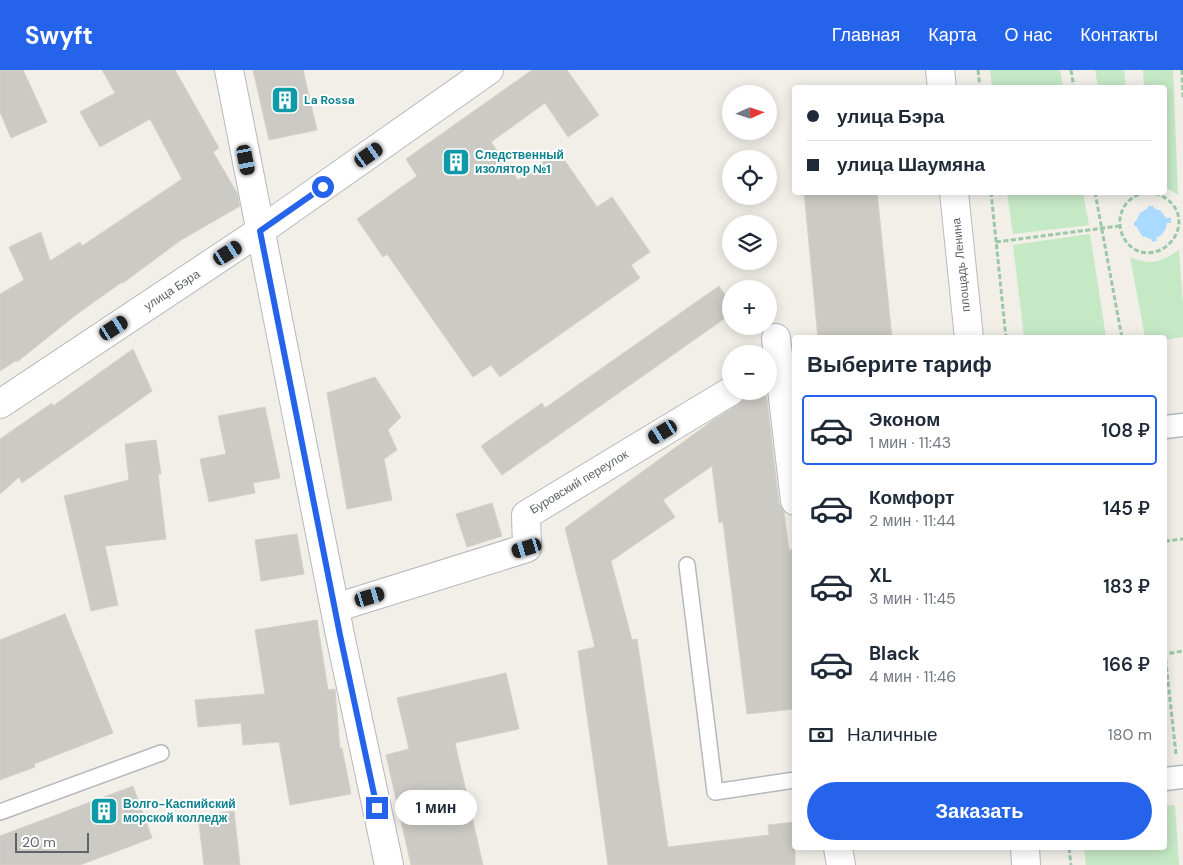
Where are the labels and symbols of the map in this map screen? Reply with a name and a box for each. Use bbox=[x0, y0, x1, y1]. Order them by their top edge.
building icon: La Rossa bbox=[270, 85, 300, 115]
north arrow bbox=[722, 85, 778, 140]
place label: La Rossa bbox=[304, 92, 355, 108]
car bbox=[352, 140, 385, 170]
car bbox=[235, 144, 256, 176]
building icon: Следственный изолятор №1 bbox=[441, 147, 471, 177]
place label: Следственный изолятор №1 bbox=[475, 147, 564, 177]
route start bbox=[312, 176, 334, 198]
street label: площадь Ленина bbox=[948, 217, 974, 313]
car bbox=[211, 239, 244, 267]
street label: улица Бэра bbox=[141, 266, 203, 314]
car bbox=[97, 314, 130, 342]
car bbox=[646, 418, 679, 446]
street label: Буровский переулок bbox=[527, 446, 632, 518]
car bbox=[510, 536, 543, 560]
car bbox=[353, 585, 386, 609]
callout: 1 мин bbox=[394, 790, 477, 826]
building icon: Волго-Каспийский морской колледж bbox=[89, 796, 119, 826]
place label: Волго-Каспийский морской колледж bbox=[123, 796, 236, 826]
route end bbox=[366, 797, 388, 819]
scale bar bbox=[15, 830, 89, 853]

